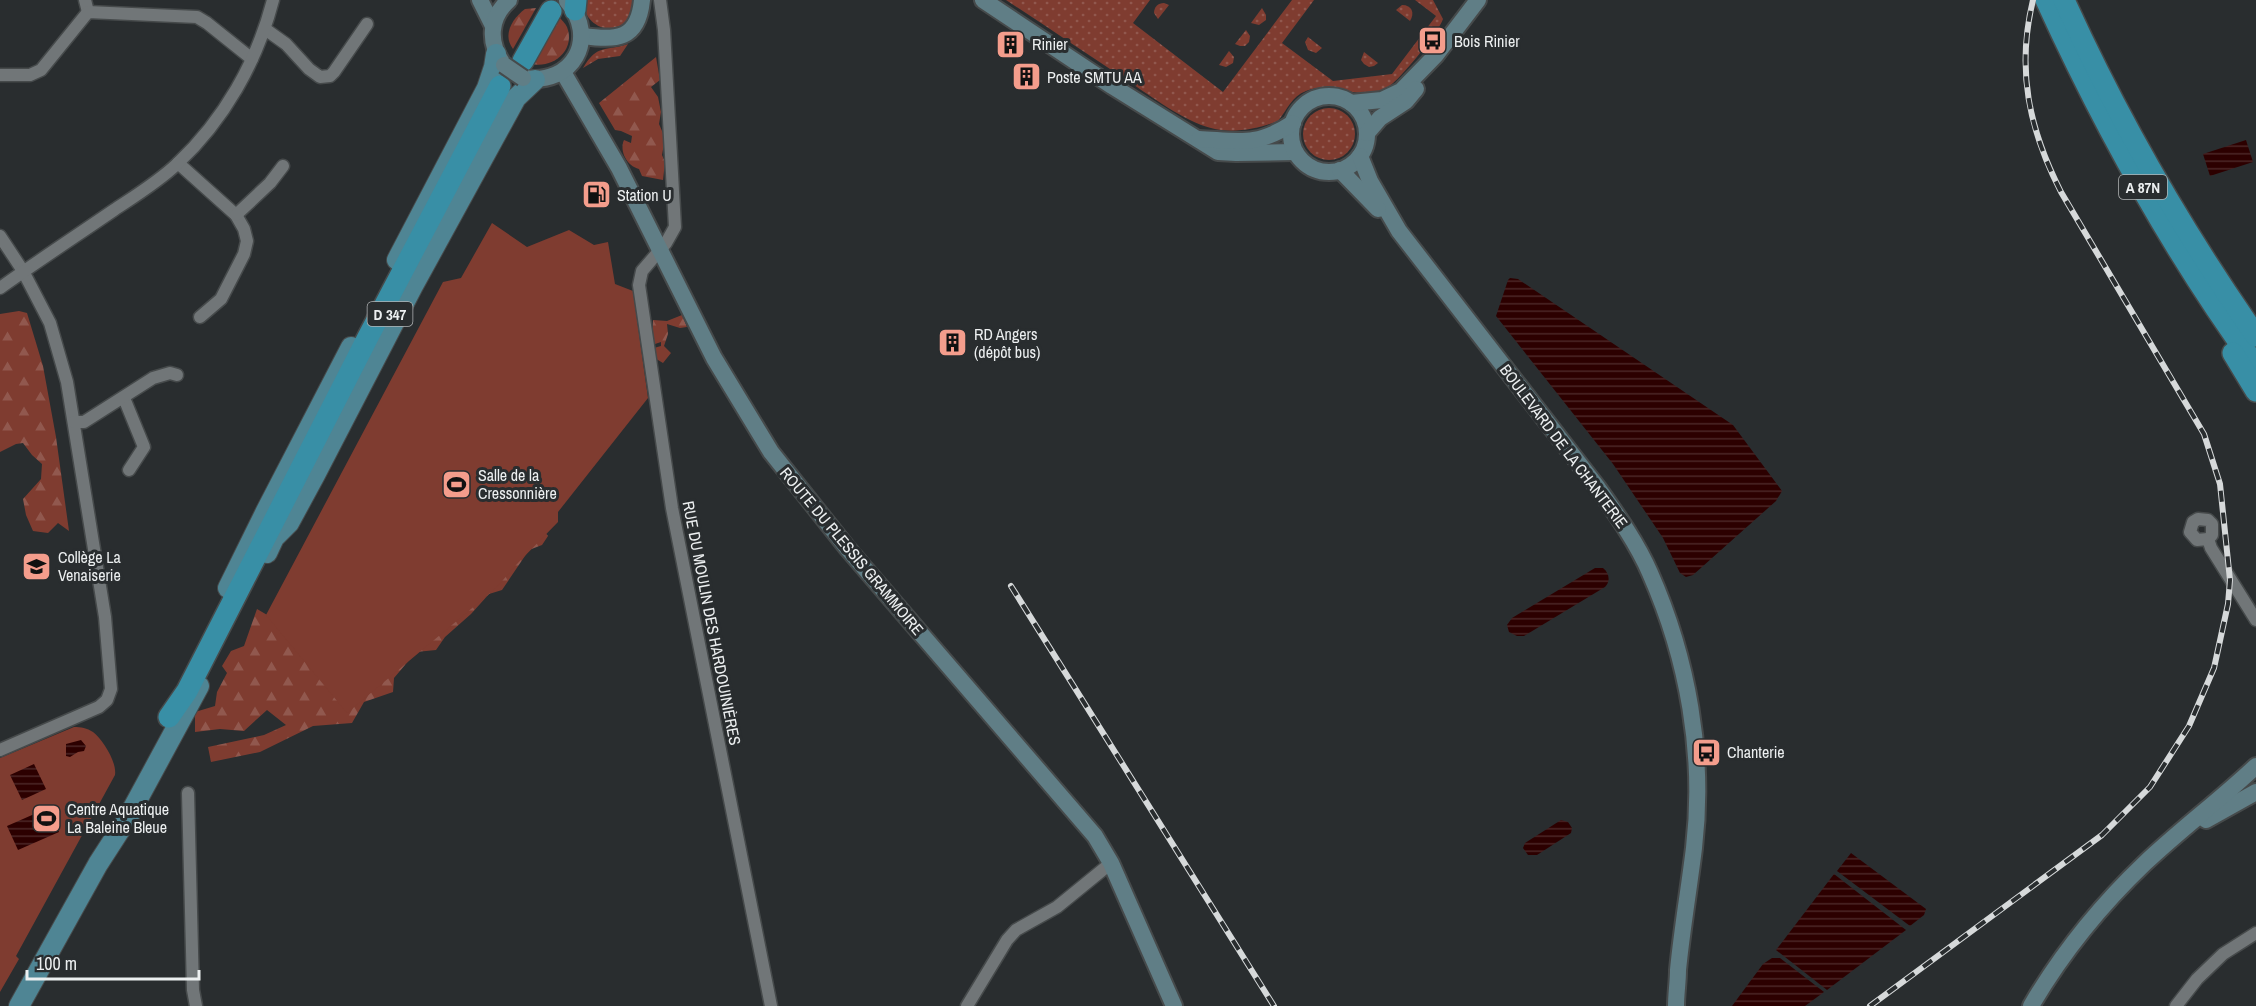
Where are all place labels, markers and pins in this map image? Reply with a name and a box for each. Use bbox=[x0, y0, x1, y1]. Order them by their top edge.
bus stop icon: Bois Rinier bbox=[1417, 25, 1449, 57]
building icon: Rinier bbox=[995, 28, 1027, 60]
place label: Bois Rinier bbox=[1454, 30, 1520, 52]
place label: Rinier bbox=[1032, 33, 1068, 55]
building icon: Poste SMTU AA bbox=[1010, 61, 1042, 93]
place label: Poste SMTU AA bbox=[1047, 66, 1142, 88]
fuel station icon: Station U bbox=[580, 179, 612, 211]
place label: Station U bbox=[617, 184, 672, 206]
place label: RD Angers (dépôt bus) bbox=[974, 323, 1040, 363]
building icon: RD Angers (dépôt bus) bbox=[937, 327, 969, 359]
place label: Salle de la Cressonnière bbox=[478, 464, 557, 504]
sports icon: Salle de la Cressonnière bbox=[441, 468, 473, 500]
place label: Collège La Venaiserie bbox=[58, 546, 121, 586]
school or university icon: Collège La Venaiserie bbox=[21, 550, 53, 582]
bus stop icon: Chanterie bbox=[1690, 736, 1722, 768]
place label: Chanterie bbox=[1727, 741, 1785, 763]
place label: Centre Aquatique La Baleine Bleue bbox=[67, 798, 169, 838]
sports icon: Centre Aquatique La Baleine Bleue bbox=[30, 802, 62, 834]

